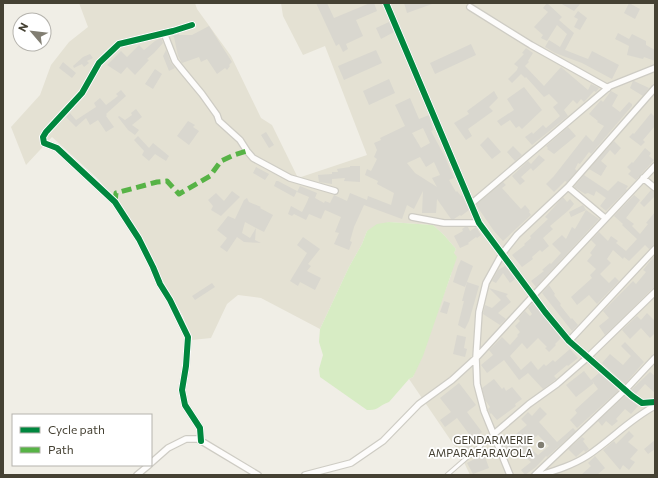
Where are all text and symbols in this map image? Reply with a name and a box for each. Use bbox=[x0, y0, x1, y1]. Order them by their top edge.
north arrow bbox=[12, 12, 52, 52]
text: N bbox=[15, 20, 30, 34]
legend bbox=[12, 414, 152, 466]
text: Cycle path bbox=[48, 422, 105, 436]
place label: GENDARMERIE AMPARAFARAVOLA bbox=[428, 433, 533, 459]
marker: GENDARMERIE AMPARAFARAVOLA bbox=[536, 440, 546, 450]
text: Path bbox=[48, 442, 74, 456]

